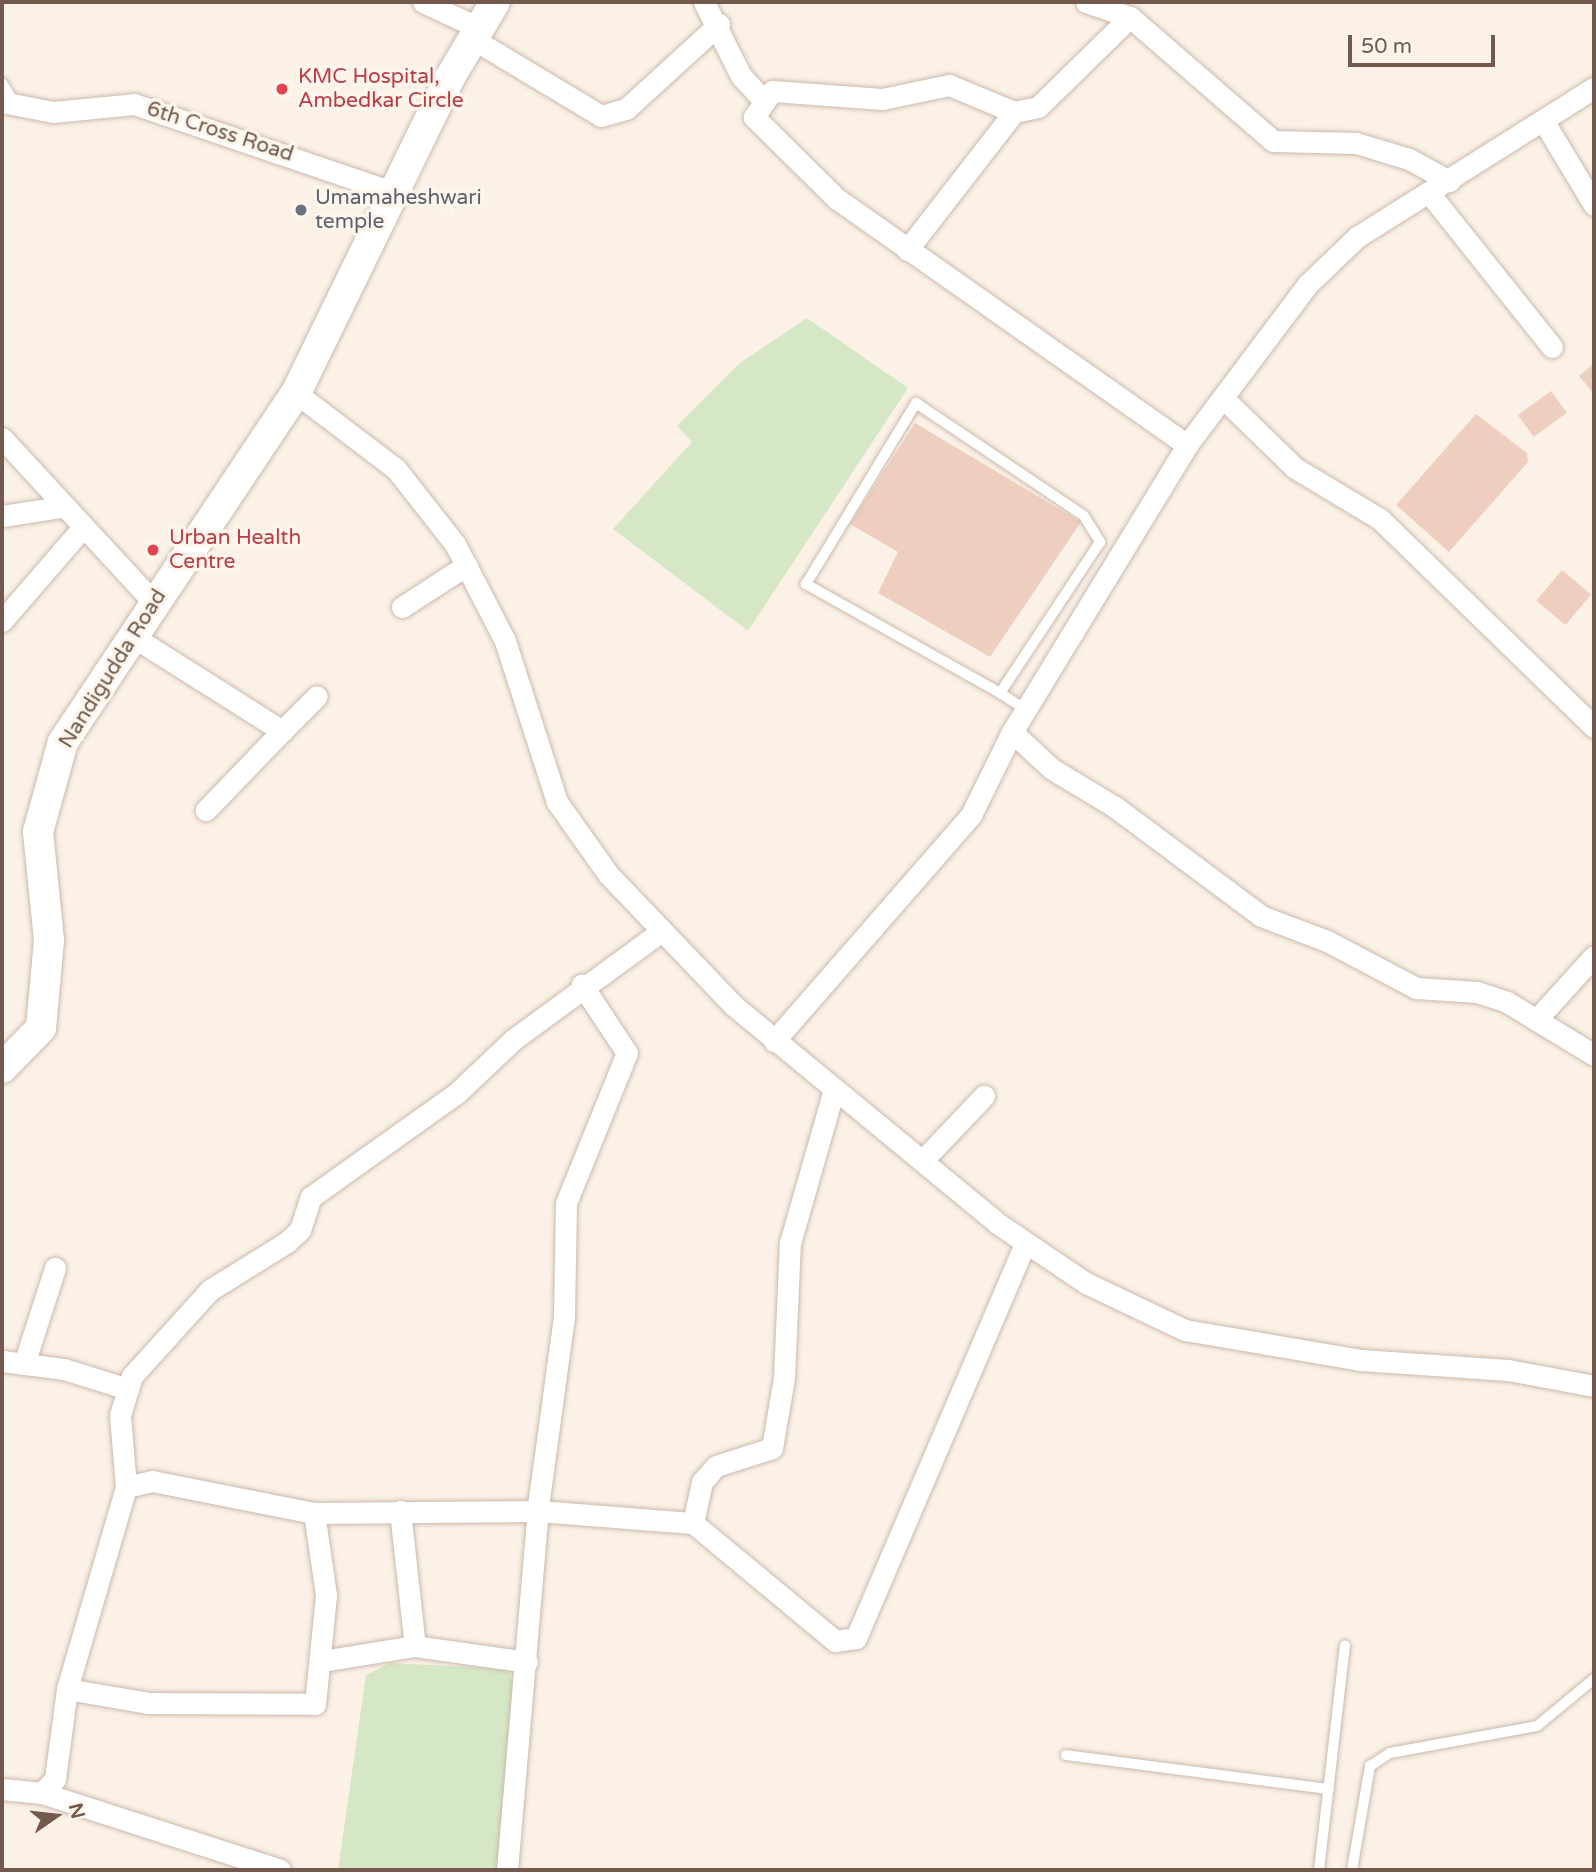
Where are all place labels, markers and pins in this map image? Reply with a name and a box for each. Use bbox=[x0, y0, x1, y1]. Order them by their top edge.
place label: KMC Hospital, Ambedkar Circle bbox=[298, 64, 464, 114]
marker: KMC Hospital, Ambedkar Circle bbox=[272, 79, 292, 99]
place label: Umamaheshwari temple bbox=[315, 185, 482, 235]
marker: Umamaheshwari temple bbox=[293, 202, 309, 218]
place label: Urban Health Centre bbox=[169, 525, 301, 575]
marker: Urban Health Centre bbox=[143, 540, 163, 560]

